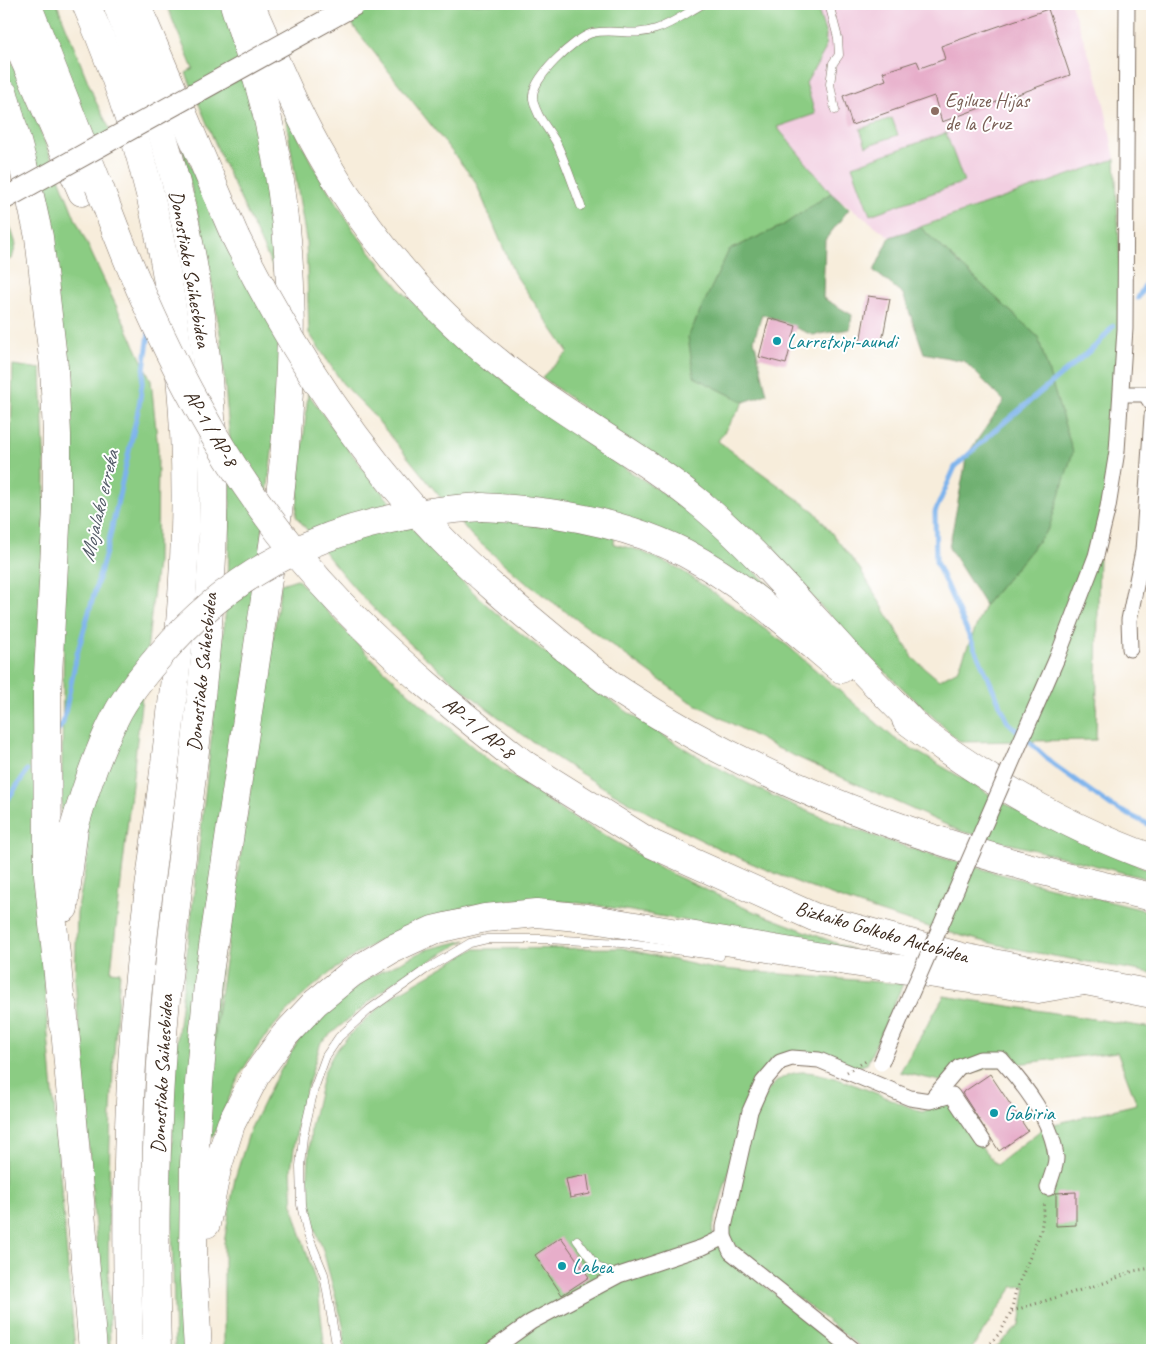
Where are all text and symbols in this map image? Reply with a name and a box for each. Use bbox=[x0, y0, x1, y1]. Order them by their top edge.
place label: Egiluze Hijas de la Cruz bbox=[945, 88, 1031, 136]
marker: Egiluze Hijas de la Cruz bbox=[929, 105, 941, 117]
street label: Donostiako Saihesbidea bbox=[164, 189, 216, 351]
place label: Larretxipi-aundi bbox=[787, 329, 899, 354]
marker: Larretxipi-aundi bbox=[771, 335, 783, 347]
street label: AP-1 / AP-8 bbox=[178, 385, 245, 473]
water label: Mojalako erreka bbox=[74, 446, 125, 564]
street label: Donostiako Saihesbidea bbox=[181, 590, 223, 752]
street label: AP-1 / AP-8 bbox=[438, 691, 522, 766]
street label: Bizkaiko Golkoko Autobidea bbox=[793, 895, 973, 969]
street label: Donostiako Saihesbidea bbox=[145, 992, 179, 1154]
place label: Gabiria bbox=[1004, 1101, 1056, 1126]
marker: Gabiria bbox=[988, 1107, 1000, 1119]
place label: Labea bbox=[572, 1254, 614, 1279]
marker: Labea bbox=[556, 1260, 568, 1272]

